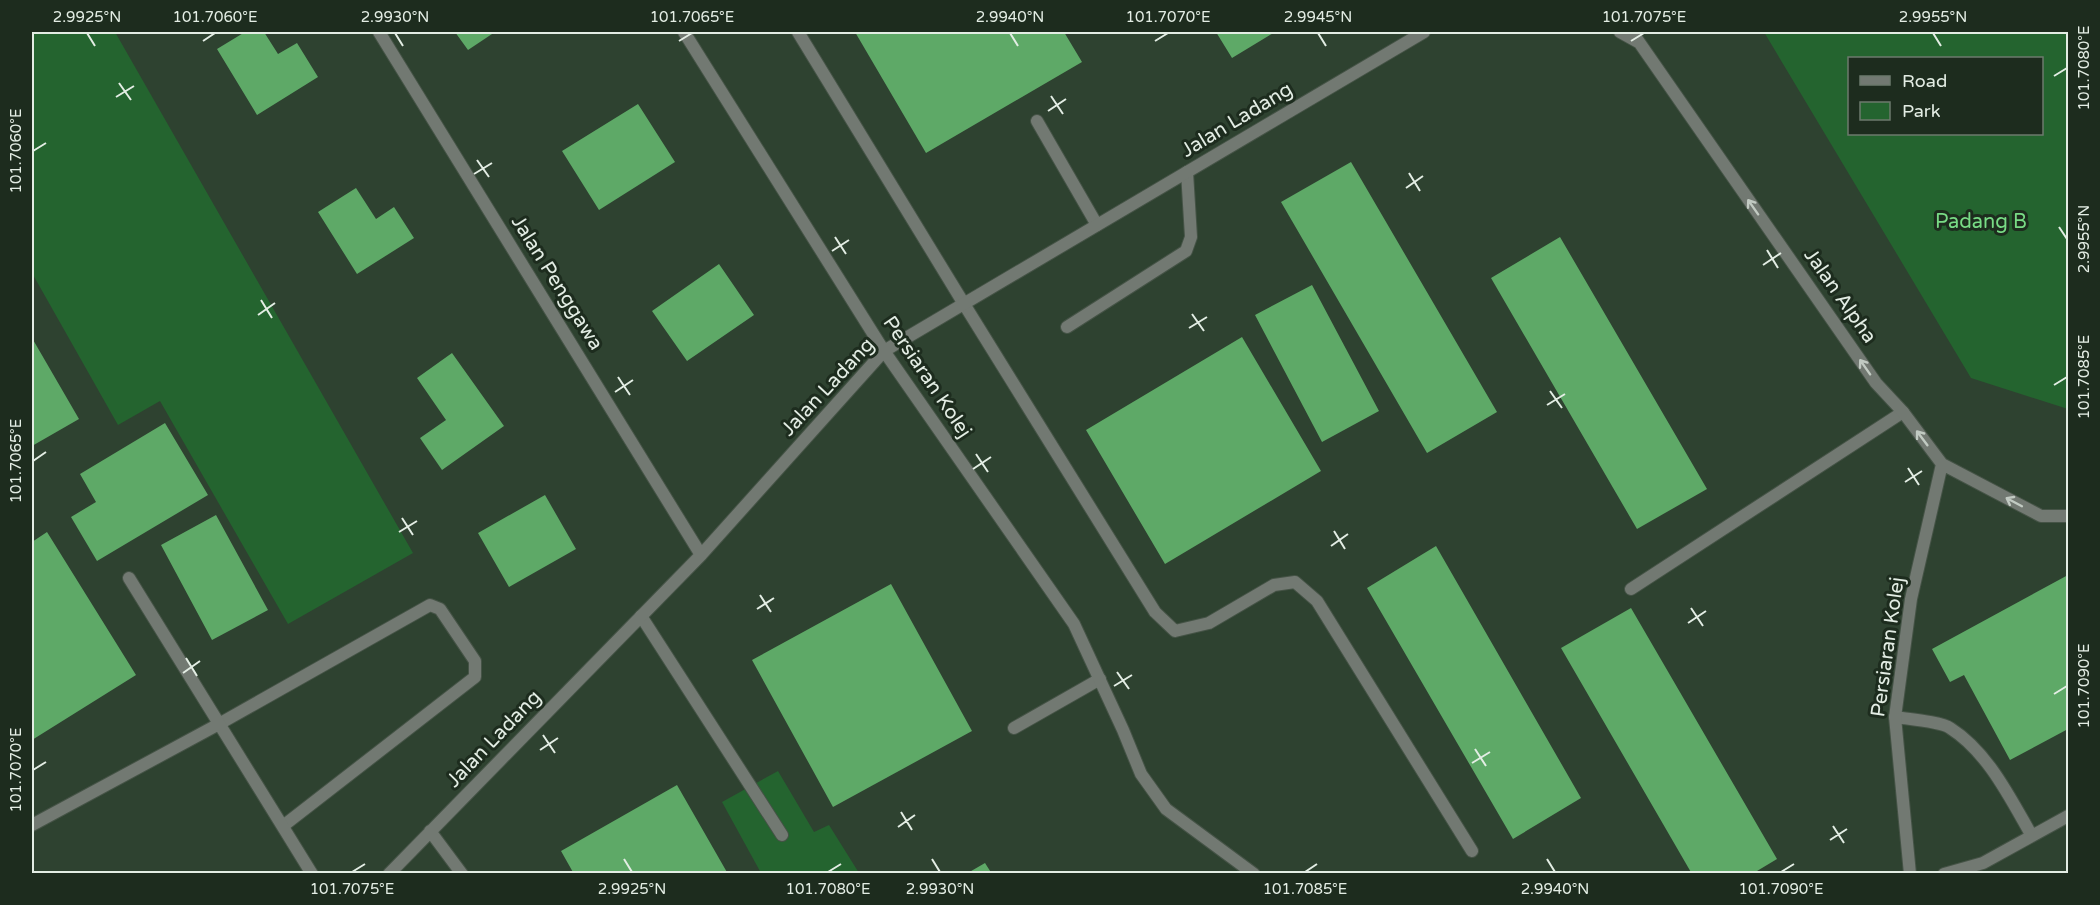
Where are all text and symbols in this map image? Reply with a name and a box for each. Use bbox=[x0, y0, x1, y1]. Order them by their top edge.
text: 2.9925°N bbox=[53, 8, 121, 26]
text: 101.7060°E bbox=[173, 8, 257, 26]
text: 2.9930°N bbox=[361, 8, 429, 26]
text: 101.7065°E bbox=[650, 8, 734, 26]
text: 2.9940°N bbox=[976, 8, 1044, 26]
text: 101.7070°E bbox=[1126, 8, 1210, 26]
text: 2.9945°N bbox=[1284, 8, 1352, 26]
text: 101.7075°E bbox=[1602, 8, 1686, 26]
text: 2.9955°N bbox=[1899, 8, 1967, 26]
text: 101.7080°E bbox=[2075, 26, 2093, 110]
legend bbox=[1848, 57, 2043, 135]
text: Road bbox=[1902, 70, 1947, 92]
street label: Jalan Ladang bbox=[1177, 77, 1297, 163]
text: Park bbox=[1902, 100, 1941, 122]
text: 101.7060°E bbox=[7, 109, 25, 193]
one-way arrow bbox=[1747, 200, 1759, 216]
text: 2.9955°N bbox=[2075, 205, 2093, 273]
park label: Padang B bbox=[1935, 210, 2027, 234]
street label: Jalan Penggawa bbox=[506, 211, 608, 355]
street label: Jalan Alpha bbox=[1799, 244, 1881, 348]
street label: Persiaran Kolej bbox=[878, 312, 976, 442]
street label: Jalan Ladang bbox=[776, 333, 880, 441]
text: 101.7085°E bbox=[2075, 335, 2093, 419]
one-way arrow bbox=[1859, 359, 1871, 375]
text: 101.7065°E bbox=[7, 419, 25, 503]
one-way arrow bbox=[1916, 430, 1928, 446]
one-way arrow bbox=[2005, 496, 2023, 507]
street label: Persiaran Kolej bbox=[1866, 575, 1910, 719]
text: 101.7090°E bbox=[2075, 644, 2093, 728]
street label: Jalan Ladang bbox=[442, 685, 546, 793]
text: 101.7070°E bbox=[7, 728, 25, 812]
text: 101.7075°E bbox=[310, 880, 394, 898]
text: 2.9925°N bbox=[598, 880, 666, 898]
text: 101.7080°E bbox=[786, 880, 870, 898]
text: 2.9930°N bbox=[906, 880, 974, 898]
text: 101.7085°E bbox=[1263, 880, 1347, 898]
text: 2.9940°N bbox=[1521, 880, 1589, 898]
text: 101.7090°E bbox=[1739, 880, 1823, 898]

